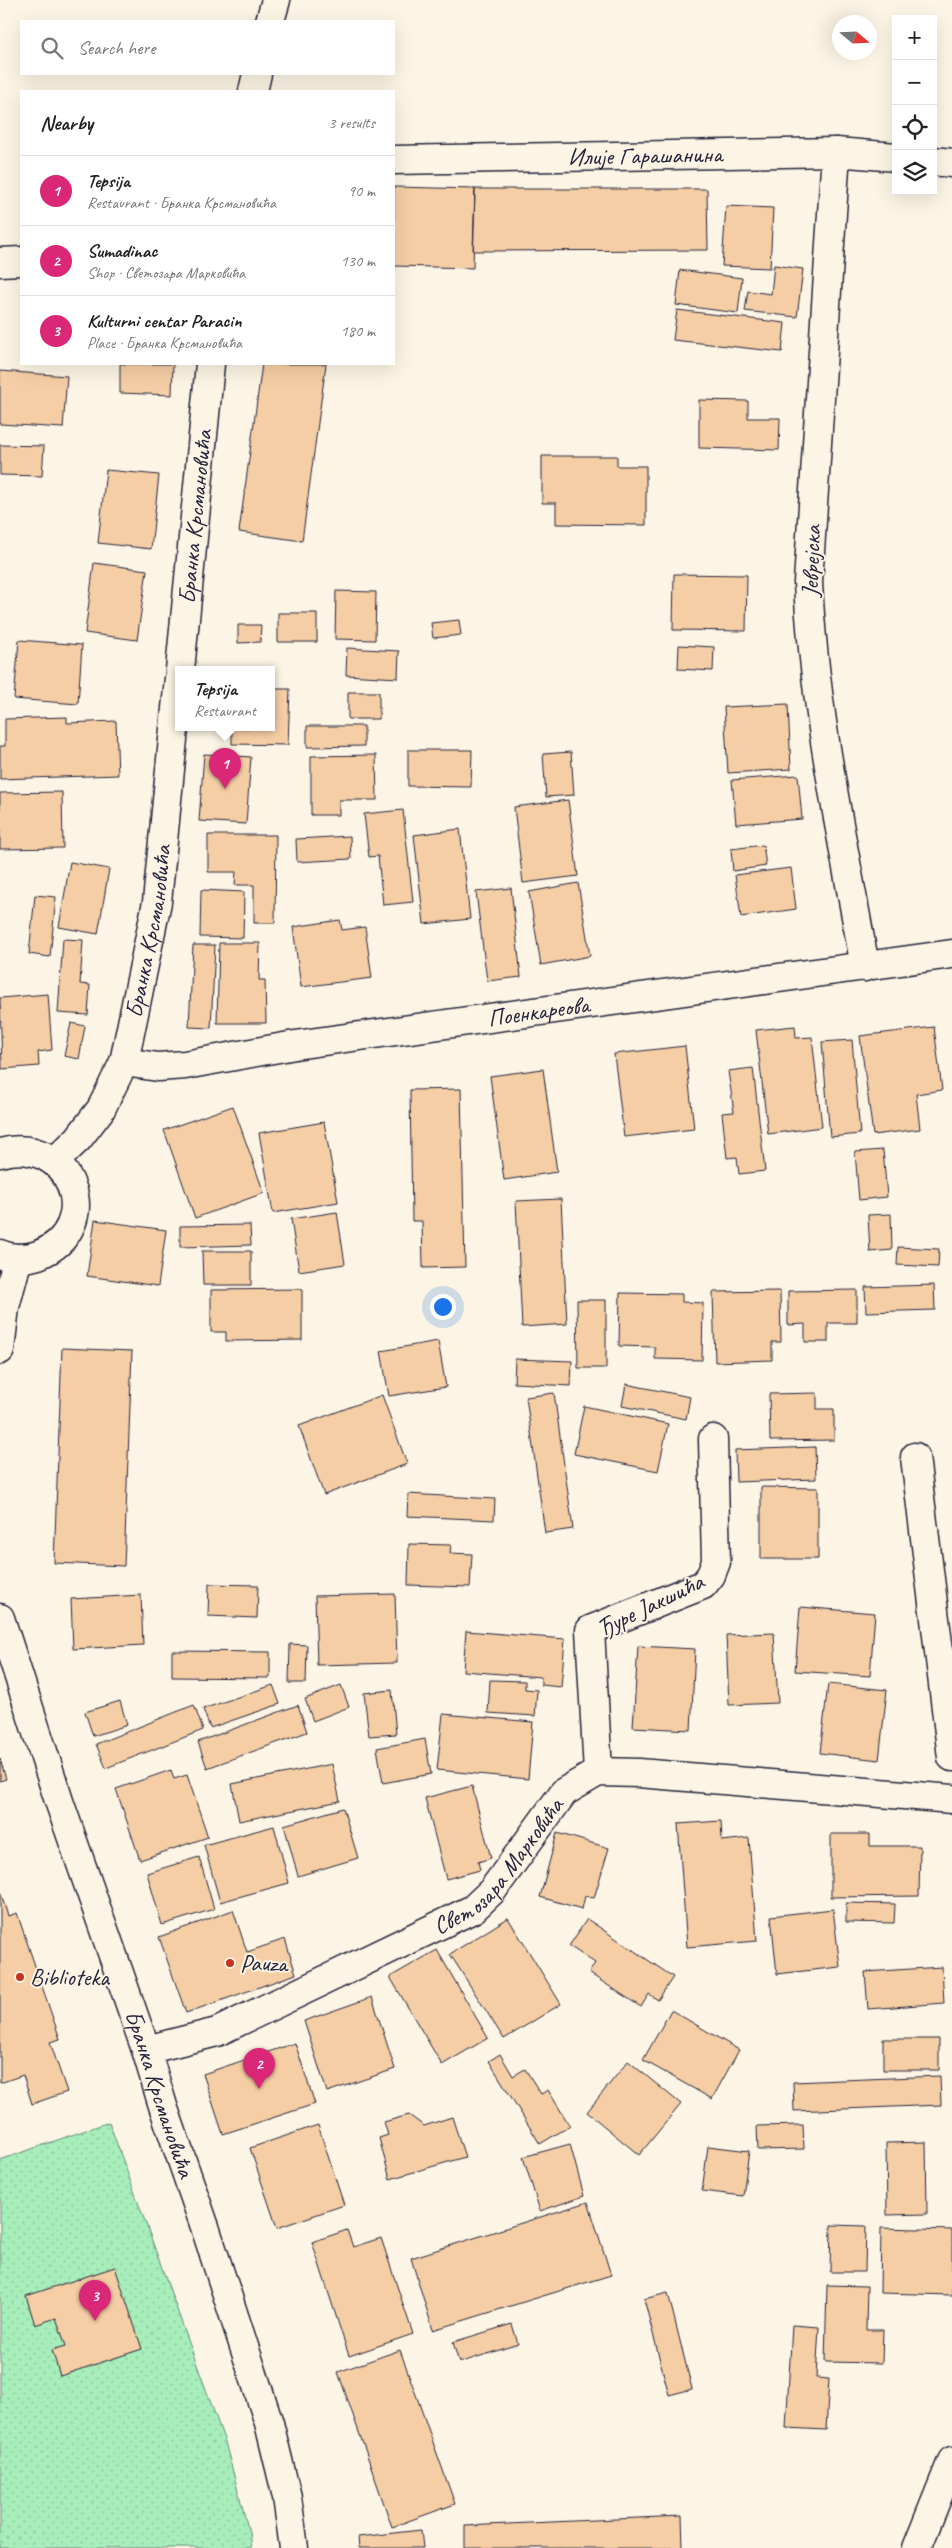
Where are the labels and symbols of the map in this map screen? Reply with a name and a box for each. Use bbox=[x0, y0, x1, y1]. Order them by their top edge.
north arrow bbox=[832, 15, 877, 60]
street label: Илије Гарашанина bbox=[568, 139, 725, 172]
street label: Бранка Крсмановића bbox=[172, 427, 219, 605]
street label: Јеврејска bbox=[795, 523, 827, 598]
pin: 1 bbox=[209, 748, 241, 789]
street label: Бранка Крсмановића bbox=[119, 842, 178, 1020]
street label: Поенкареова bbox=[486, 989, 593, 1033]
your location bbox=[430, 1294, 456, 1320]
street label: Ђуре Јакшића bbox=[591, 1566, 710, 1644]
street label: Светозара Марковића bbox=[428, 1791, 571, 1941]
place label: Pauza bbox=[240, 1948, 289, 1978]
marker: Pauza bbox=[224, 1957, 236, 1969]
place label: Biblioteka bbox=[30, 1962, 110, 1992]
marker: Biblioteka bbox=[14, 1971, 26, 1983]
street label: Бранка Крсмановића bbox=[118, 2006, 202, 2183]
pin: 2 bbox=[243, 2048, 275, 2089]
pin: 3 bbox=[79, 2280, 111, 2321]

